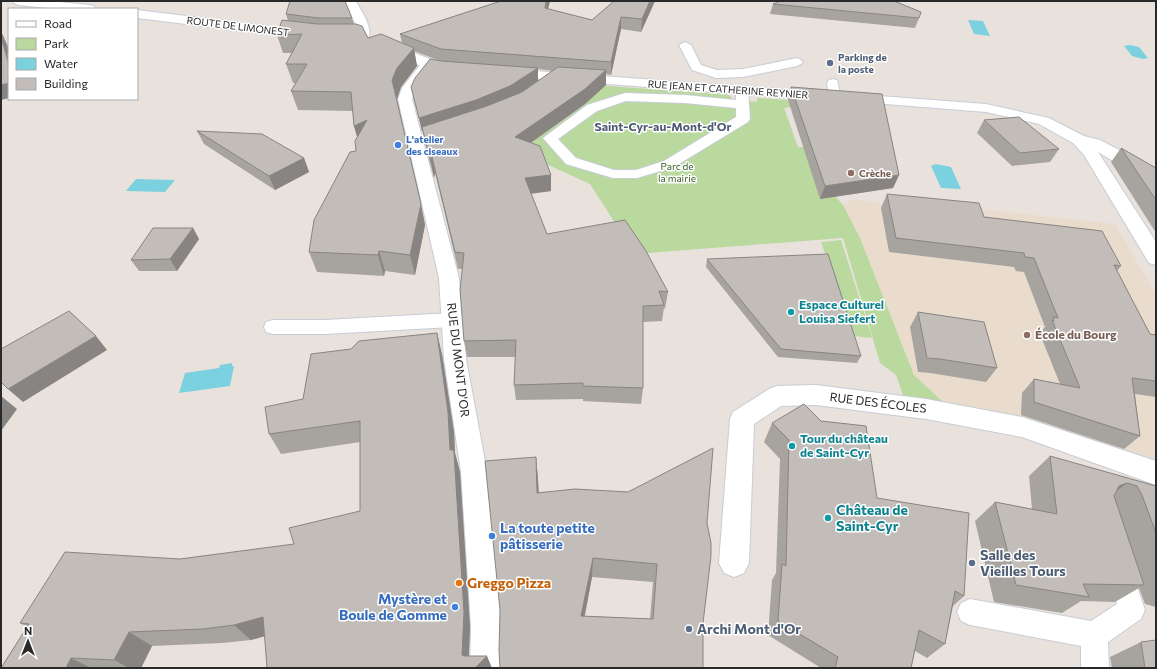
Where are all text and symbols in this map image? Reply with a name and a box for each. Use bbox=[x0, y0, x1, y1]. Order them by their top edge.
legend bbox=[8, 8, 138, 100]
street label: ROUTE DE LIMONEST bbox=[186, 14, 291, 38]
text: Road bbox=[44, 16, 72, 30]
text: Park bbox=[44, 36, 70, 50]
place label: Parking de la poste bbox=[838, 51, 887, 75]
text: Water bbox=[44, 56, 78, 70]
marker: Parking de la poste bbox=[825, 58, 835, 68]
text: Building bbox=[44, 76, 88, 90]
street label: RUE JEAN ET CATHERINE REYNIER bbox=[647, 77, 809, 101]
district label: Saint-Cyr-au-Mont-d'Or bbox=[594, 119, 732, 133]
place label: L'atelier des ciseaux bbox=[406, 133, 458, 157]
marker: L'atelier des ciseaux bbox=[393, 140, 403, 150]
park label: Parc de la mairie bbox=[658, 160, 696, 184]
place label: Crèche bbox=[859, 167, 891, 179]
marker: Crèche bbox=[846, 168, 856, 178]
place label: Espace Culturel Louisa Siefert bbox=[799, 297, 884, 325]
street label: RUE DU MONT D'OR bbox=[445, 302, 473, 418]
marker: Espace Culturel Louisa Siefert bbox=[786, 307, 796, 317]
place label: École du Bourg bbox=[1035, 327, 1117, 341]
marker: École du Bourg bbox=[1022, 330, 1032, 340]
street label: RUE DES ÉCOLES bbox=[829, 389, 927, 415]
place label: Tour du château de Saint-Cyr bbox=[800, 431, 888, 459]
marker: Tour du château de Saint-Cyr bbox=[787, 441, 797, 451]
place label: Château de Saint-Cyr bbox=[836, 501, 908, 534]
marker: Château de Saint-Cyr bbox=[823, 513, 833, 523]
place label: La toute petite pâtisserie bbox=[500, 519, 595, 552]
marker: La toute petite pâtisserie bbox=[487, 531, 497, 541]
place label: Salle des Vieilles Tours bbox=[980, 546, 1066, 579]
marker: Salle des Vieilles Tours bbox=[967, 558, 977, 568]
place label: Greggo Pizza bbox=[467, 574, 551, 591]
marker: Greggo Pizza bbox=[454, 578, 464, 588]
place label: Mystère et Boule de Gomme bbox=[339, 590, 447, 623]
marker: Mystère et Boule de Gomme bbox=[450, 602, 460, 612]
place label: Archi Mont d'Or bbox=[697, 620, 801, 637]
north arrow bbox=[8, 621, 48, 661]
text: N bbox=[24, 624, 32, 637]
marker: Archi Mont d'Or bbox=[684, 624, 694, 634]

